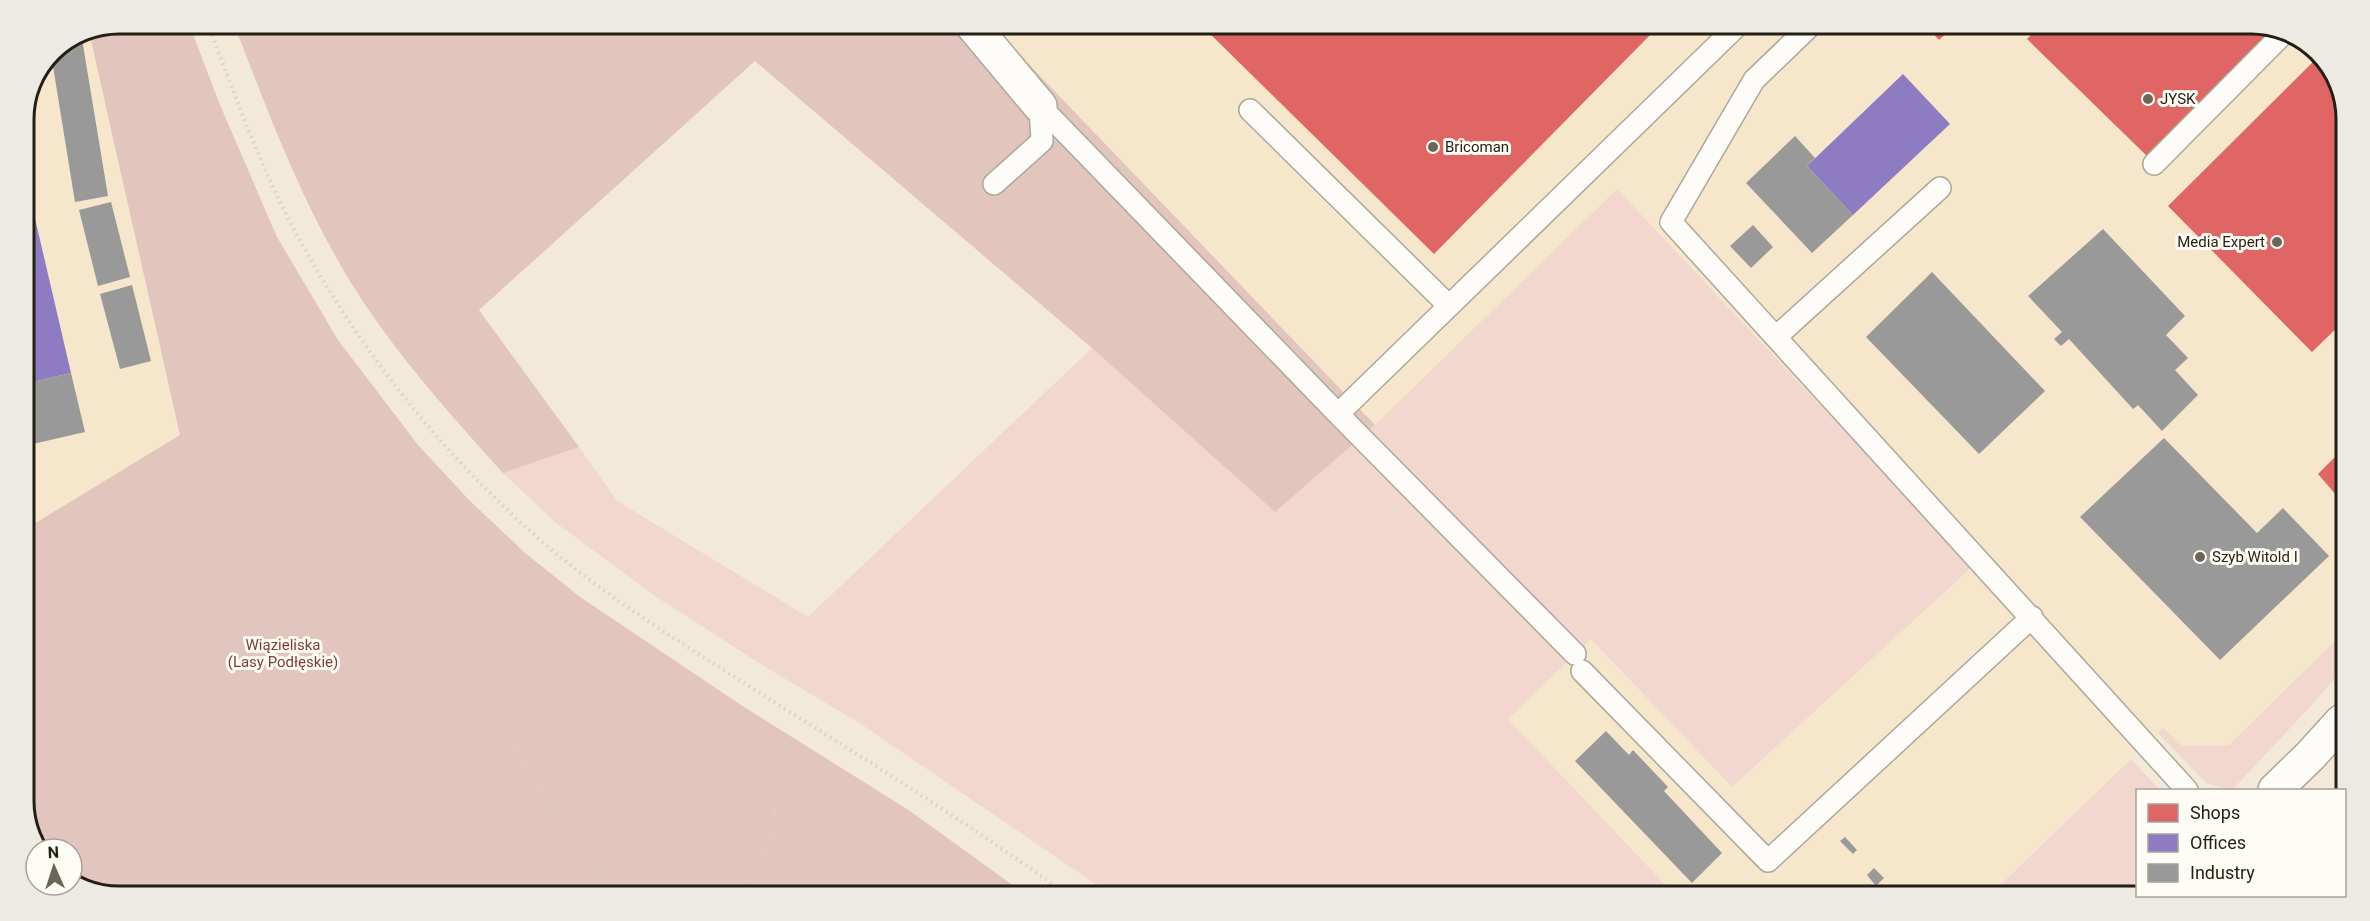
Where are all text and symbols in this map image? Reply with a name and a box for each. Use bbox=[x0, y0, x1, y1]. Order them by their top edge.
place label: JYSK bbox=[2160, 90, 2196, 108]
marker: JYSK bbox=[2141, 92, 2155, 106]
place label: Bricoman bbox=[1445, 138, 1509, 156]
marker: Bricoman bbox=[1426, 140, 1440, 154]
place label: Media Expert bbox=[2177, 233, 2265, 251]
marker: Media Expert bbox=[2270, 235, 2284, 249]
place label: Szyb Witold I bbox=[2212, 548, 2298, 566]
marker: Szyb Witold I bbox=[2193, 550, 2207, 564]
park label: Wiązieliska (Lasy Podłęskie) bbox=[228, 636, 338, 671]
legend bbox=[2136, 789, 2346, 897]
text: Shops bbox=[2190, 802, 2240, 823]
text: Offices bbox=[2190, 832, 2246, 853]
north arrow bbox=[24, 837, 84, 897]
text: N bbox=[47, 843, 59, 862]
text: Industry bbox=[2190, 862, 2255, 883]

